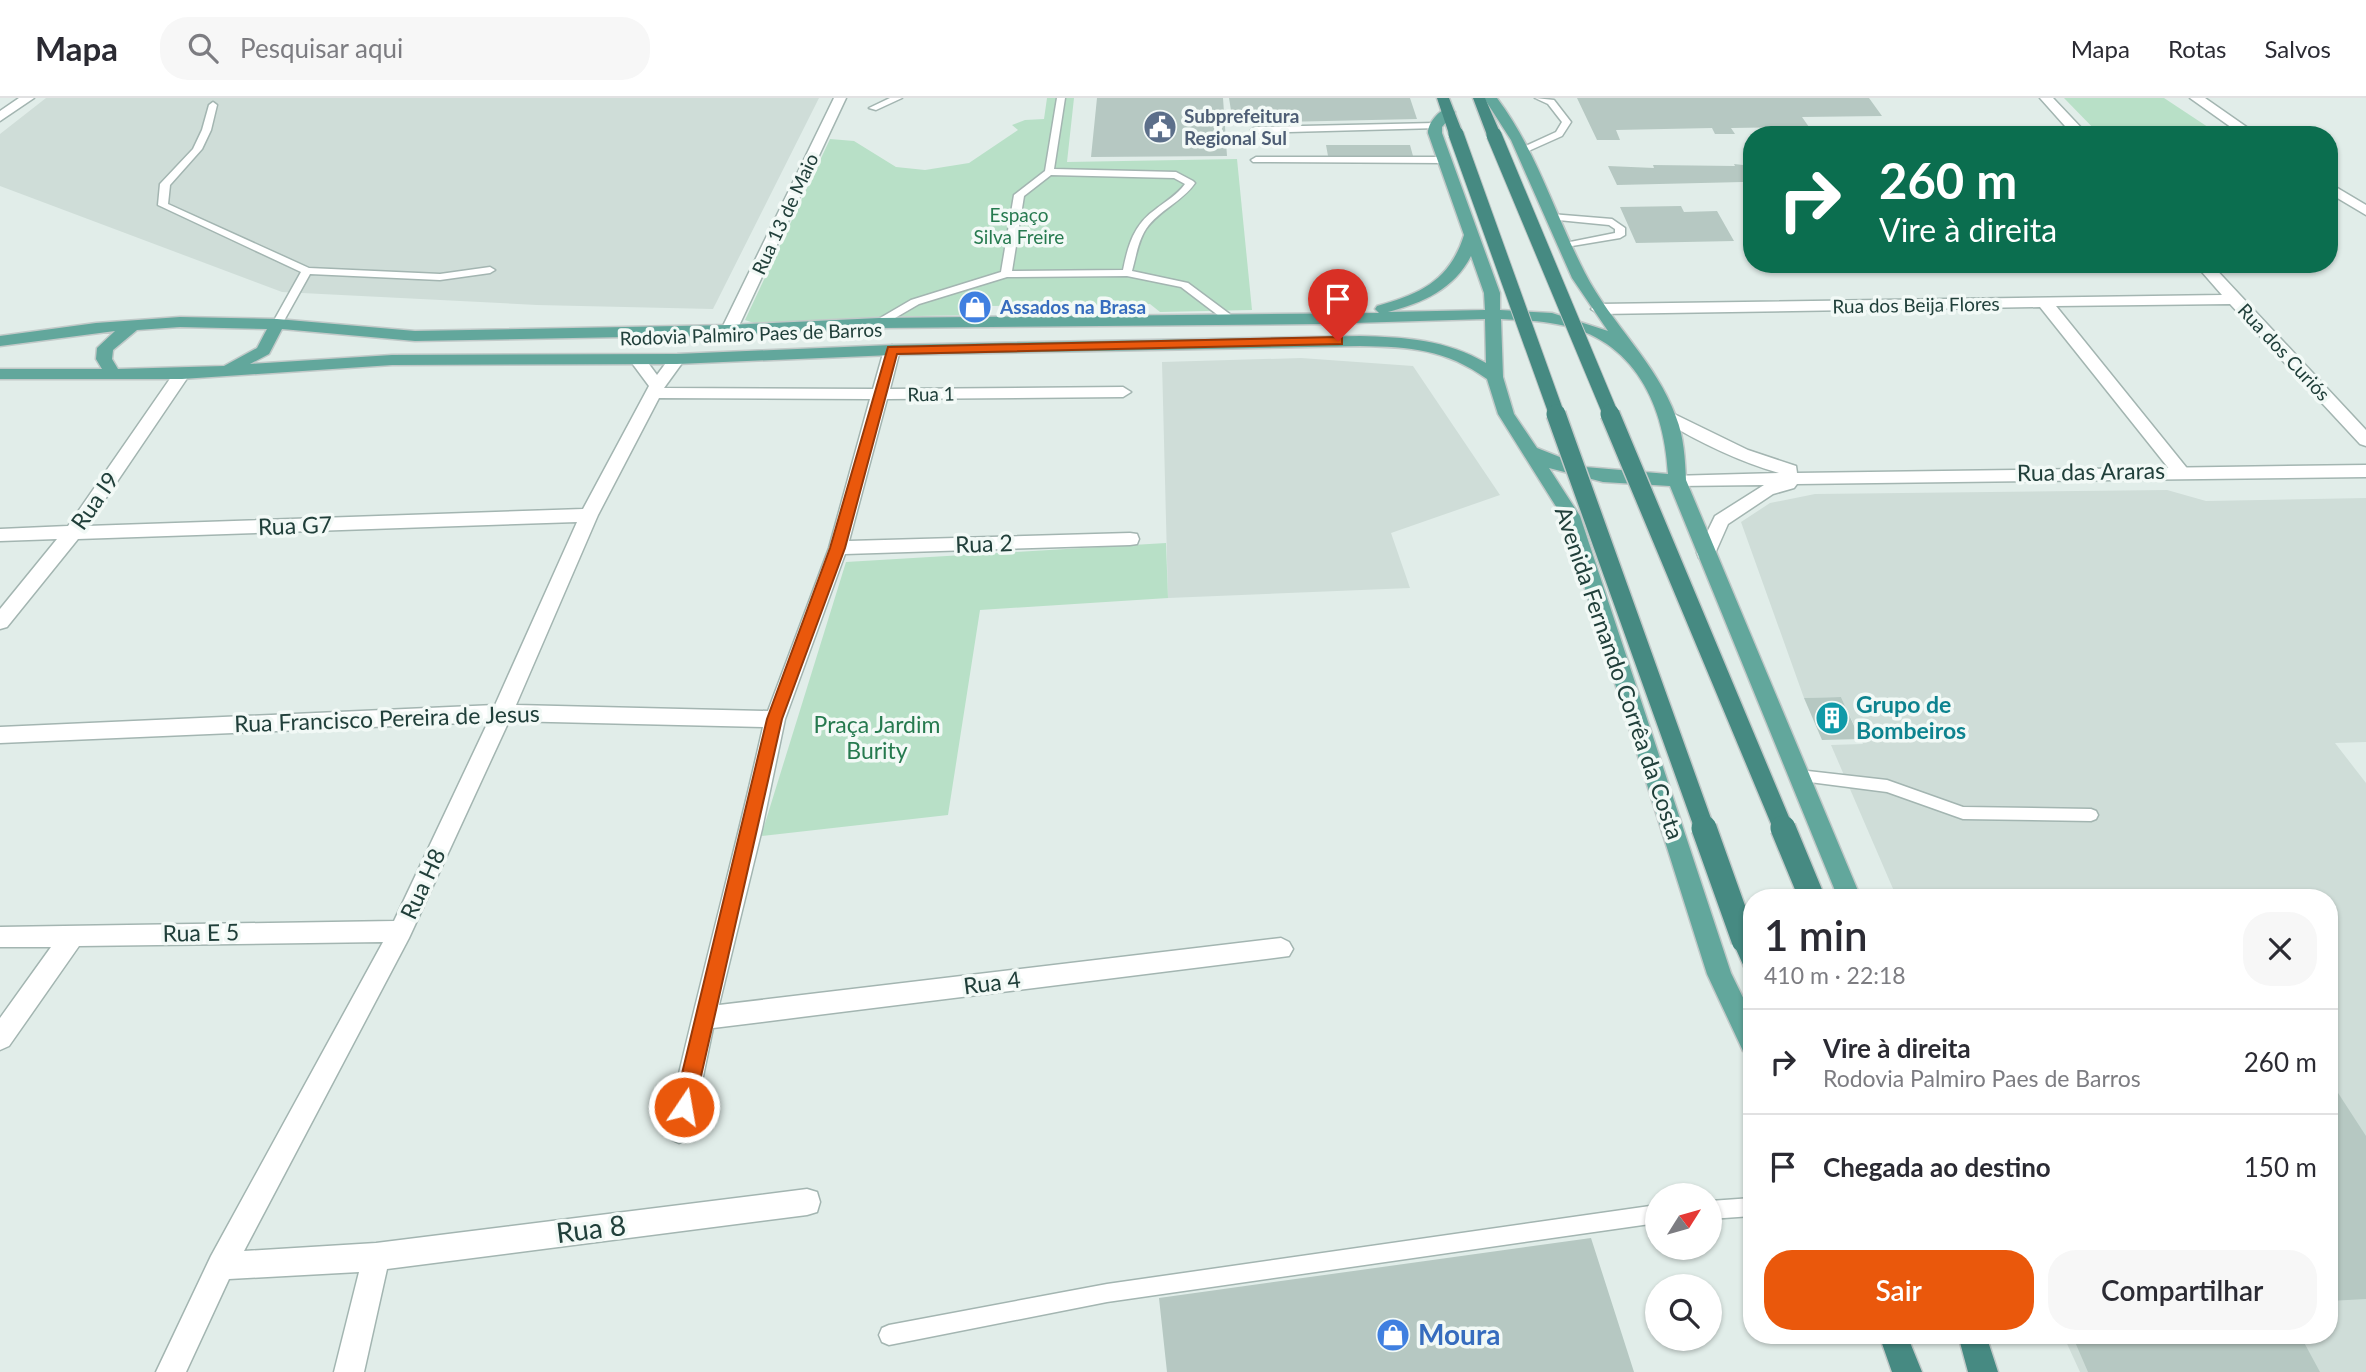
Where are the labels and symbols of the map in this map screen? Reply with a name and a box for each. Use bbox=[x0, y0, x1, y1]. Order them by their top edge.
place label: Subprefeitura Regional Sul bbox=[1184, 104, 1299, 149]
public building icon: Subprefeitura Regional Sul bbox=[1141, 108, 1179, 146]
street label: Rua 13 de Maio bbox=[746, 150, 823, 278]
park label: Espaço Silva Freire bbox=[974, 203, 1064, 248]
pin bbox=[1308, 269, 1368, 341]
shop icon: Assados na Brasa bbox=[956, 288, 994, 326]
street label: Rua dos Beija Flores bbox=[1832, 292, 2000, 317]
place label: Assados na Brasa bbox=[999, 295, 1146, 318]
street label: Rua dos Curiós bbox=[2233, 298, 2335, 405]
street label: Rodovia Palmiro Paes de Barros bbox=[619, 317, 883, 350]
street label: Rua 1 bbox=[907, 382, 955, 405]
street label: Rua das Araras bbox=[2017, 456, 2165, 486]
street label: Rua I9 bbox=[64, 466, 124, 535]
street label: Avenida Fernando Corrêa da Costa bbox=[1550, 503, 1690, 843]
street label: Rua G7 bbox=[257, 510, 333, 540]
street label: Rua 2 bbox=[955, 528, 1013, 558]
place label: Grupo de Bombeiros bbox=[1856, 690, 1966, 744]
street label: Rua Francisco Pereira de Jesus bbox=[234, 699, 540, 737]
building icon: Grupo de Bombeiros bbox=[1813, 699, 1851, 737]
park label: Praça Jardim Burity bbox=[814, 710, 940, 764]
street label: Rua H8 bbox=[394, 844, 451, 923]
street label: Rua E 5 bbox=[162, 917, 240, 947]
street label: Rua 4 bbox=[962, 965, 1022, 999]
position arrow bbox=[647, 1070, 721, 1144]
north arrow bbox=[1645, 1183, 1722, 1260]
street label: Rua 8 bbox=[554, 1207, 628, 1249]
shop icon: Moura bbox=[1374, 1316, 1412, 1354]
place label: Moura bbox=[1418, 1317, 1500, 1351]

